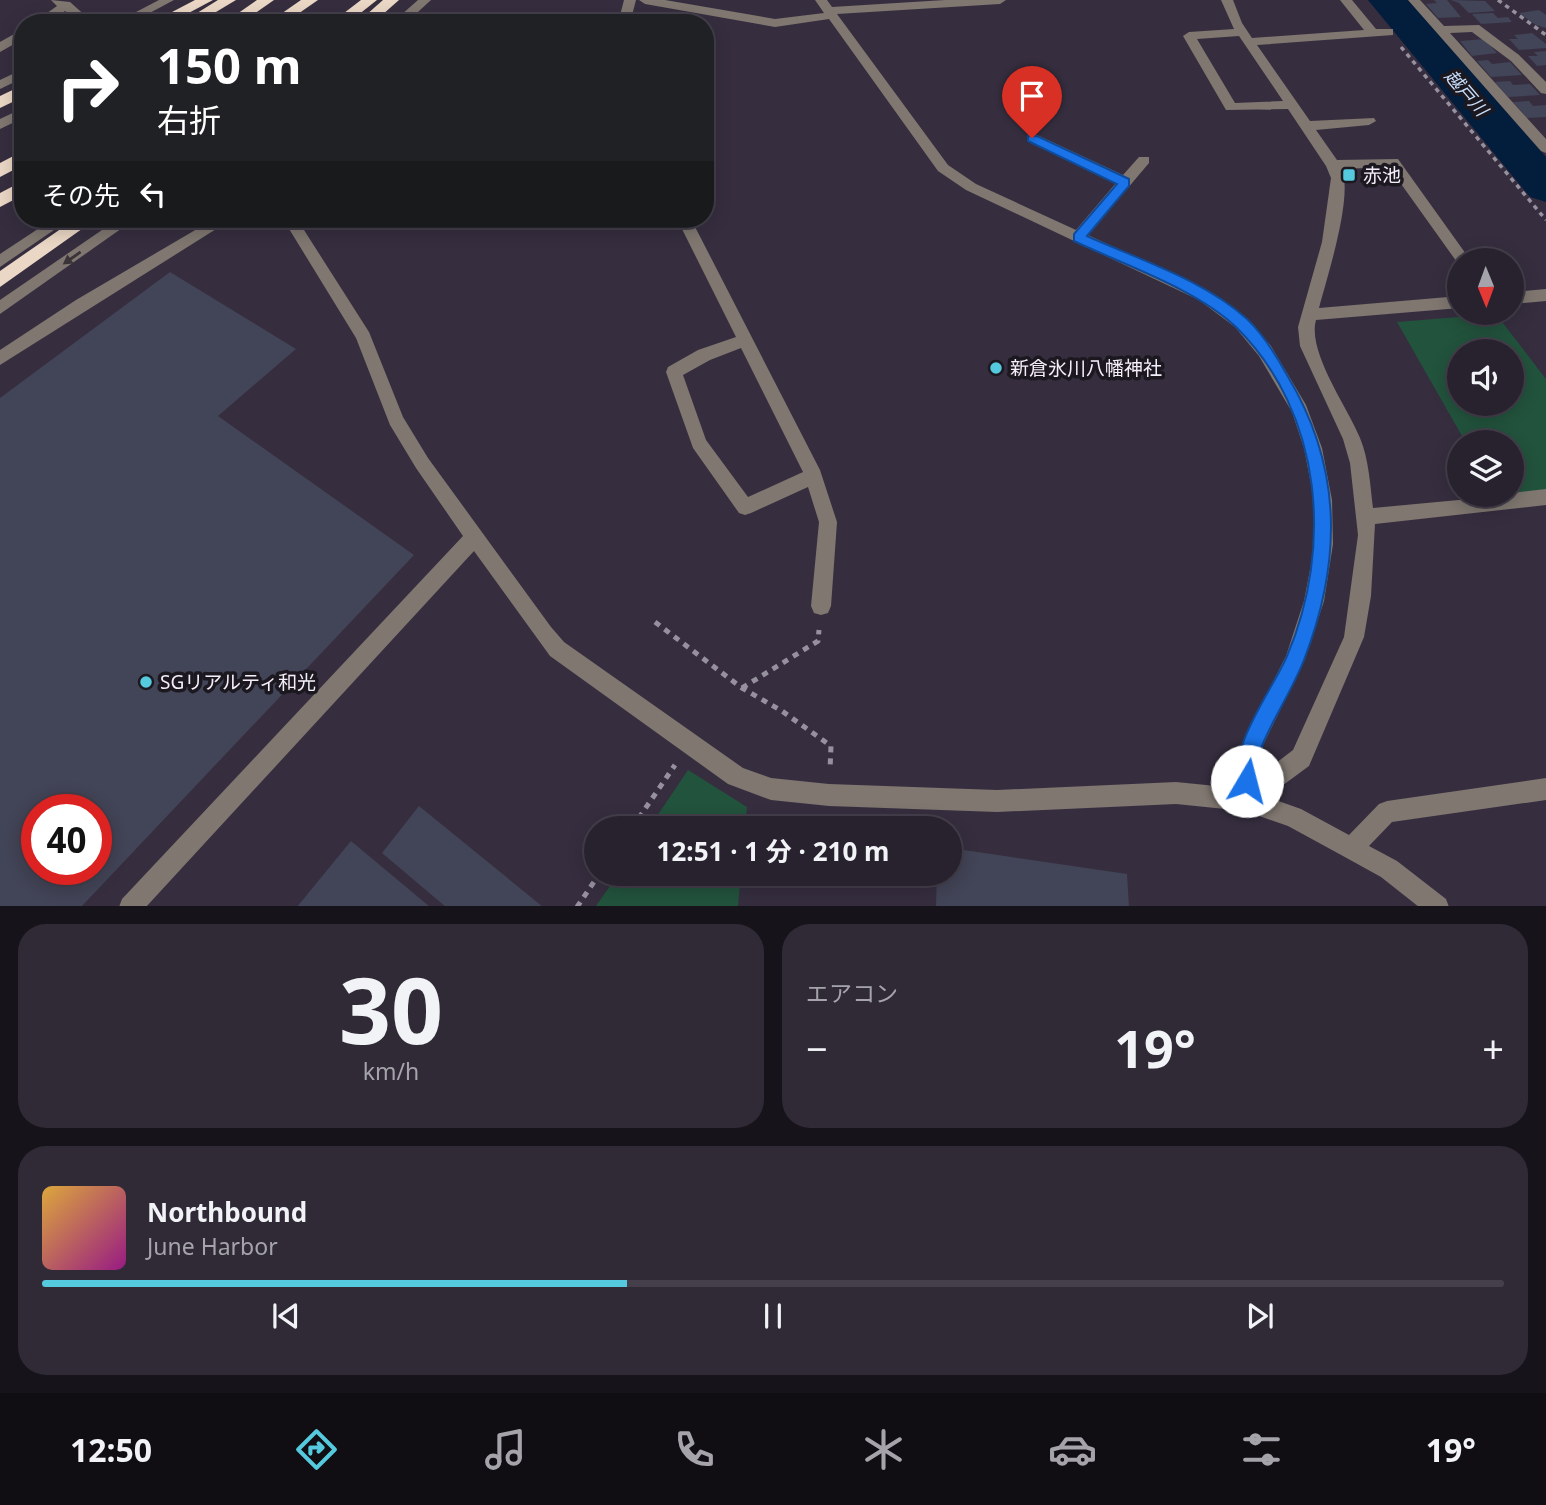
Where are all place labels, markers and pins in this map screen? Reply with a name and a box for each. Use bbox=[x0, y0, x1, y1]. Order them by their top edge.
pin bbox=[1002, 66, 1062, 138]
place label: 赤池 bbox=[1363, 162, 1401, 188]
marker: 赤池 bbox=[1341, 167, 1357, 183]
place label: 新倉氷川八幡神社 bbox=[1010, 355, 1162, 381]
marker: 新倉氷川八幡神社 bbox=[988, 360, 1004, 376]
place label: SGリアルティ和光 bbox=[160, 669, 316, 695]
marker: SGリアルティ和光 bbox=[138, 674, 154, 690]

